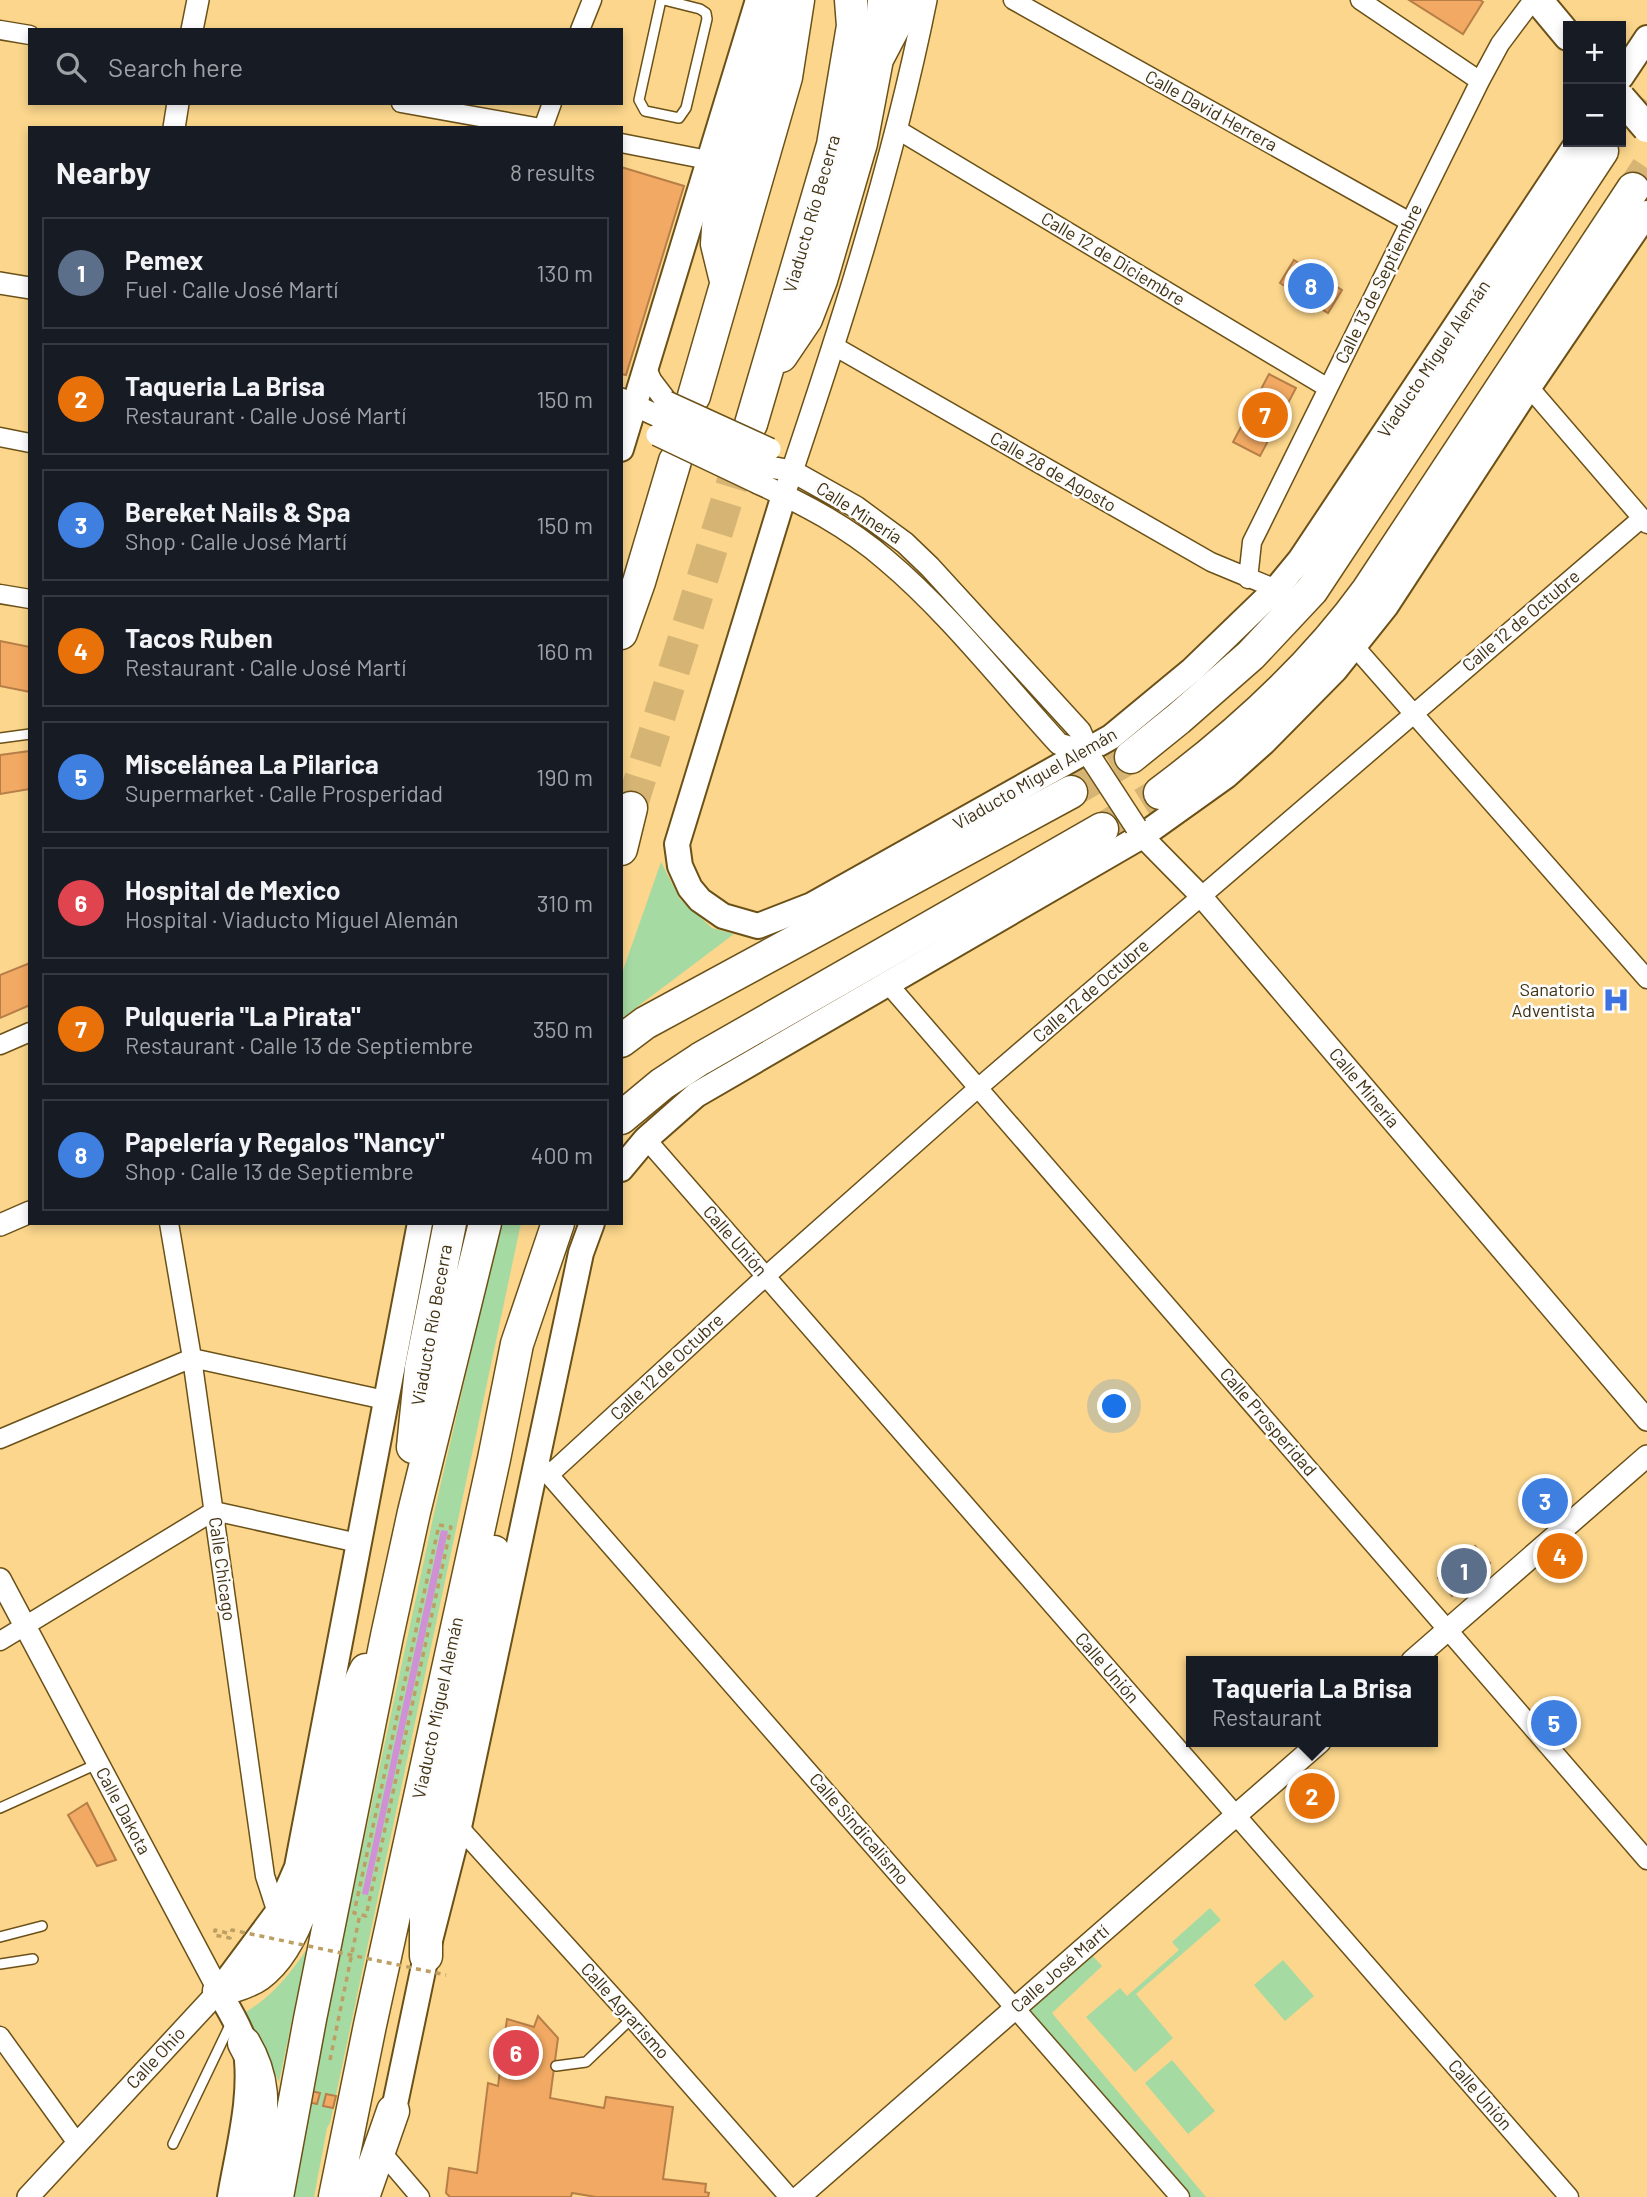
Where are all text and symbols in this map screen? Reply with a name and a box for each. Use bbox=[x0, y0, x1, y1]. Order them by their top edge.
map controls bbox=[1563, 21, 1626, 147]
button: + bbox=[1563, 21, 1626, 84]
search box bbox=[28, 28, 623, 105]
icon: search bbox=[52, 48, 90, 86]
text: Search here bbox=[108, 51, 243, 82]
street label: Calle David Herrera bbox=[1141, 65, 1281, 156]
button: − bbox=[1563, 84, 1626, 147]
street label: Viaducto Río Becerra bbox=[778, 132, 844, 295]
text: Nearby bbox=[56, 154, 151, 190]
text: 8 results bbox=[510, 158, 595, 186]
street label: Calle 13 de Septiembre bbox=[1330, 200, 1426, 367]
street label: Calle 12 de Diciembre bbox=[1038, 206, 1189, 310]
text: Pemex bbox=[125, 244, 203, 275]
text: 1 bbox=[77, 259, 85, 287]
text: 130 m bbox=[536, 259, 593, 287]
pin: 8 bbox=[1288, 260, 1334, 312]
text: Fuel · Calle José Martí bbox=[125, 275, 339, 303]
street label: Viaducto Miguel Alemán bbox=[1372, 275, 1494, 441]
text: Taqueria La Brisa bbox=[125, 370, 325, 401]
text: 2 bbox=[75, 385, 87, 413]
text: 150 m bbox=[537, 385, 593, 413]
pin: 7 bbox=[1242, 389, 1288, 441]
text: Restaurant · Calle José Martí bbox=[125, 401, 406, 429]
street label: Calle 28 de Agosto bbox=[987, 426, 1120, 516]
street label: Calle Minería bbox=[813, 476, 906, 548]
text: Bereket Nails & Spa bbox=[125, 496, 351, 527]
text: 3 bbox=[75, 511, 87, 539]
text: 150 m bbox=[537, 511, 593, 539]
text: Shop · Calle José Martí bbox=[125, 527, 347, 555]
street label: Calle 12 de Octubre bbox=[1457, 565, 1584, 676]
text: Tacos Ruben bbox=[125, 622, 273, 653]
text: 4 bbox=[74, 637, 88, 665]
text: 160 m bbox=[536, 637, 593, 665]
text: Restaurant · Calle José Martí bbox=[125, 653, 406, 681]
street label: Viaducto Miguel Alemán bbox=[949, 722, 1120, 834]
text: Miscelánea La Pilarica bbox=[125, 748, 379, 779]
text: 5 bbox=[75, 763, 87, 791]
text: 190 m bbox=[536, 763, 593, 791]
text: Supermarket · Calle Prosperidad bbox=[125, 779, 443, 807]
text: Hospital de Mexico bbox=[125, 874, 341, 905]
text: 6 bbox=[75, 889, 87, 917]
text: 310 m bbox=[537, 889, 593, 917]
text: Hospital · Viaducto Miguel Alemán bbox=[125, 905, 459, 933]
street label: Calle 12 de Octubre bbox=[1028, 934, 1153, 1047]
place label: Sanatorio Adventista bbox=[1511, 978, 1595, 1021]
hospital icon: Sanatorio Adventista bbox=[1601, 985, 1631, 1015]
text: Pulqueria "La Pirata" bbox=[125, 1000, 361, 1031]
text: 7 bbox=[75, 1015, 87, 1043]
text: 350 m bbox=[533, 1015, 593, 1043]
text: Restaurant · Calle 13 de Septiembre bbox=[125, 1031, 473, 1059]
street label: Calle Minería bbox=[1325, 1043, 1405, 1132]
text: Papelería y Regalos "Nancy" bbox=[125, 1126, 445, 1157]
text: 8 bbox=[75, 1141, 87, 1169]
text: 400 m bbox=[531, 1141, 593, 1169]
text: Shop · Calle 13 de Septiembre bbox=[125, 1157, 414, 1185]
street label: Calle Unión bbox=[699, 1200, 773, 1280]
street label: Viaducto Río Becerra bbox=[406, 1243, 456, 1407]
street label: Calle 12 de Octubre bbox=[605, 1308, 727, 1424]
street label: Calle Prosperidad bbox=[1216, 1363, 1322, 1480]
your location bbox=[1097, 1389, 1131, 1423]
pin: 3 bbox=[1522, 1475, 1568, 1527]
street label: Calle Chicago bbox=[205, 1515, 241, 1622]
pin: 4 bbox=[1537, 1530, 1583, 1582]
pin: 1 bbox=[1441, 1545, 1487, 1597]
street label: Viaducto Miguel Alemán bbox=[407, 1615, 467, 1801]
street label: Calle Unión bbox=[1071, 1627, 1145, 1707]
popup bbox=[1186, 1656, 1438, 1747]
text: Taqueria La Brisa bbox=[1212, 1672, 1412, 1703]
pin: 5 bbox=[1531, 1697, 1577, 1749]
text: Restaurant bbox=[1212, 1703, 1322, 1731]
street label: Calle Dakota bbox=[92, 1763, 156, 1858]
street label: Calle Sindicalismo bbox=[805, 1768, 914, 1889]
pin: 2 bbox=[1289, 1770, 1335, 1822]
street label: Calle José Martí bbox=[1006, 1920, 1113, 2017]
street label: Calle Agrarismo bbox=[577, 1958, 675, 2063]
street label: Calle Ohio bbox=[121, 2022, 189, 2093]
pin: 6 bbox=[493, 2027, 539, 2079]
street label: Calle Unión bbox=[1444, 2054, 1518, 2134]

